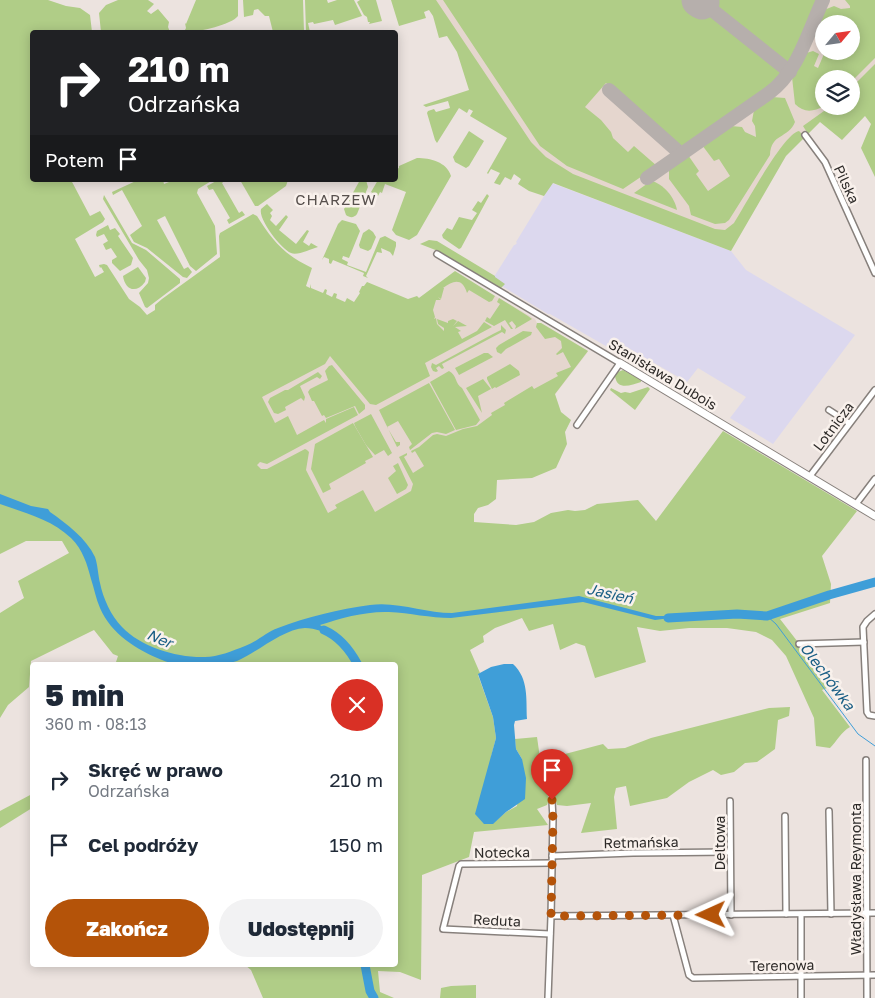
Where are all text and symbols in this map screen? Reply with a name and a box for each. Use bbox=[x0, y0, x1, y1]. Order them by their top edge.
north arrow bbox=[815, 15, 860, 60]
map controls bbox=[815, 15, 860, 115]
text: 210 m bbox=[128, 48, 230, 90]
icon: right bbox=[45, 50, 110, 115]
button: layers bbox=[815, 70, 860, 115]
text: Odrzańska bbox=[128, 90, 240, 117]
icon: arrive bbox=[114, 145, 142, 173]
text: Potem bbox=[45, 148, 104, 171]
street label: Pilska bbox=[831, 162, 863, 206]
district label: CHARZEW bbox=[295, 190, 377, 208]
street label: Stanisława Dubois bbox=[606, 335, 720, 413]
street label: Lotnicza bbox=[809, 398, 857, 454]
water label: Jasień bbox=[585, 579, 636, 607]
water label: Ner bbox=[145, 625, 177, 652]
water label: Olechówka bbox=[797, 639, 859, 714]
text: 5 min bbox=[45, 677, 124, 713]
button: close bbox=[331, 679, 383, 731]
text: 360 m · 08:13 bbox=[45, 714, 147, 734]
pin bbox=[531, 749, 573, 800]
icon: arrive bbox=[538, 756, 566, 784]
text: Skręć w prawo bbox=[88, 758, 223, 781]
icon: right bbox=[45, 766, 73, 794]
text: 210 m bbox=[329, 768, 383, 791]
text: Odrzańska bbox=[88, 781, 170, 801]
street label: Władysława Reymonta bbox=[847, 803, 864, 955]
street label: Deltowa bbox=[711, 816, 728, 870]
icon: arrive bbox=[45, 831, 73, 859]
text: Cel podróży bbox=[88, 833, 198, 856]
text: 150 m bbox=[329, 833, 383, 856]
street label: Retmańska bbox=[603, 833, 679, 851]
street label: Notecka bbox=[474, 843, 530, 861]
position arrow bbox=[684, 888, 736, 940]
button: Zakończ bbox=[45, 899, 209, 957]
button: Udostępnij bbox=[219, 899, 383, 957]
street label: Reduta bbox=[473, 910, 521, 930]
street label: Terenowa bbox=[749, 956, 815, 974]

